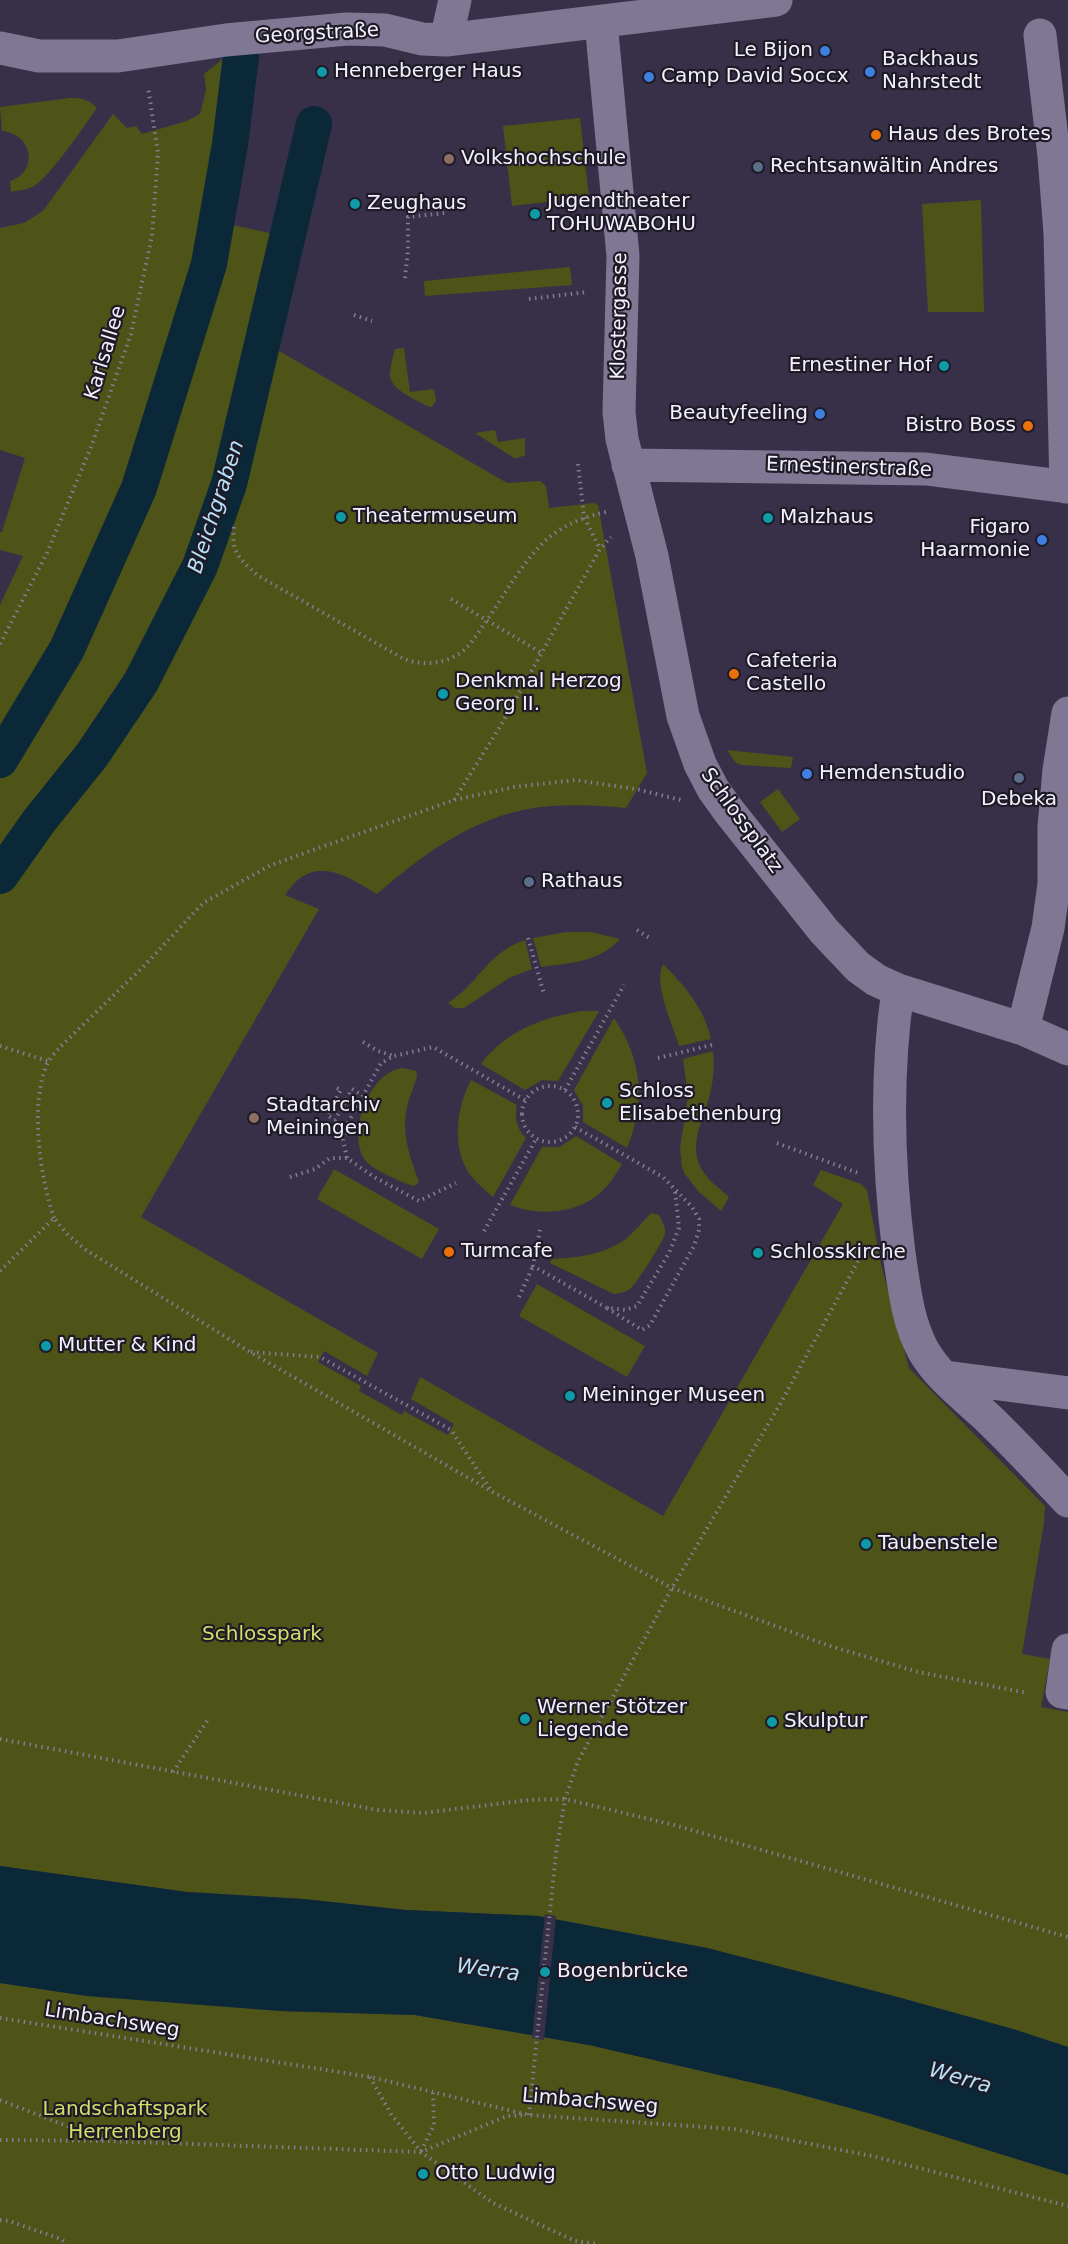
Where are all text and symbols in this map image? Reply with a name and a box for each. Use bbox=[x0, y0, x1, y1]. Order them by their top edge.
street label: Georgstraße bbox=[254, 19, 380, 49]
place label: Le Bijon bbox=[734, 39, 813, 63]
marker: Le Bijon bbox=[818, 44, 832, 58]
place label: Backhaus Nahrstedt bbox=[882, 48, 981, 95]
place label: Henneberger Haus bbox=[334, 60, 522, 84]
marker: Henneberger Haus bbox=[315, 65, 329, 79]
place label: Camp David Soccx bbox=[661, 65, 849, 89]
marker: Backhaus Nahrstedt bbox=[863, 65, 877, 79]
marker: Camp David Soccx bbox=[642, 70, 656, 84]
place label: Haus des Brotes bbox=[888, 123, 1051, 147]
marker: Haus des Brotes bbox=[869, 128, 883, 142]
place label: Volkshochschule bbox=[461, 147, 626, 171]
marker: Volkshochschule bbox=[442, 152, 456, 166]
place label: Rechtsanwältin Andres bbox=[770, 155, 998, 179]
marker: Rechtsanwältin Andres bbox=[751, 160, 765, 174]
place label: Jugendtheater TOHUWABOHU bbox=[547, 190, 696, 237]
place label: Zeughaus bbox=[367, 192, 466, 216]
marker: Zeughaus bbox=[348, 197, 362, 211]
marker: Jugendtheater TOHUWABOHU bbox=[528, 207, 542, 221]
street label: Klostergasse bbox=[607, 252, 633, 380]
street label: Karlsallee bbox=[80, 303, 132, 403]
place label: Ernestiner Hof bbox=[789, 354, 932, 378]
marker: Ernestiner Hof bbox=[937, 359, 951, 373]
place label: Beautyfeeling bbox=[669, 402, 808, 426]
marker: Beautyfeeling bbox=[813, 407, 827, 421]
place label: Bistro Boss bbox=[905, 414, 1016, 438]
marker: Bistro Boss bbox=[1021, 419, 1035, 433]
water label: Bleichgraben bbox=[184, 437, 250, 577]
street label: Ernestinerstraße bbox=[766, 453, 932, 483]
place label: Theatermuseum bbox=[353, 505, 518, 529]
place label: Malzhaus bbox=[780, 506, 874, 530]
marker: Theatermuseum bbox=[334, 510, 348, 524]
marker: Malzhaus bbox=[761, 511, 775, 525]
place label: Figaro Haarmonie bbox=[920, 516, 1030, 563]
marker: Figaro Haarmonie bbox=[1035, 533, 1049, 547]
place label: Cafeteria Castello bbox=[746, 650, 838, 697]
marker: Cafeteria Castello bbox=[727, 667, 741, 681]
place label: Denkmal Herzog Georg II. bbox=[455, 670, 622, 717]
marker: Denkmal Herzog Georg II. bbox=[436, 687, 450, 701]
place label: Hemdenstudio bbox=[819, 762, 965, 786]
street label: Schlossplatz bbox=[695, 764, 787, 878]
marker: Hemdenstudio bbox=[800, 767, 814, 781]
marker: Debeka bbox=[1012, 771, 1026, 785]
place label: Debeka bbox=[981, 788, 1057, 812]
place label: Rathaus bbox=[541, 870, 623, 894]
marker: Rathaus bbox=[522, 875, 536, 889]
place label: Schloss Elisabethenburg bbox=[619, 1080, 782, 1127]
place label: Stadtarchiv Meiningen bbox=[266, 1094, 380, 1141]
marker: Schloss Elisabethenburg bbox=[600, 1096, 614, 1110]
marker: Stadtarchiv Meiningen bbox=[247, 1111, 261, 1125]
place label: Turmcafe bbox=[461, 1240, 553, 1264]
place label: Schlosskirche bbox=[770, 1241, 906, 1265]
marker: Turmcafe bbox=[442, 1245, 456, 1259]
marker: Schlosskirche bbox=[751, 1246, 765, 1260]
place label: Mutter & Kind bbox=[58, 1334, 196, 1358]
marker: Mutter & Kind bbox=[39, 1339, 53, 1353]
place label: Meininger Museen bbox=[582, 1384, 765, 1408]
marker: Meininger Museen bbox=[563, 1389, 577, 1403]
place label: Taubenstele bbox=[878, 1532, 998, 1556]
marker: Taubenstele bbox=[859, 1537, 873, 1551]
park label: Schlosspark bbox=[202, 1623, 322, 1647]
place label: Werner Stötzer Liegende bbox=[537, 1696, 687, 1743]
place label: Skulptur bbox=[784, 1710, 867, 1734]
marker: Werner Stötzer Liegende bbox=[518, 1712, 532, 1726]
marker: Skulptur bbox=[765, 1715, 779, 1729]
water label: Werra bbox=[455, 1954, 521, 1988]
place label: Bogenbrücke bbox=[557, 1960, 688, 1984]
marker: Bogenbrücke bbox=[538, 1965, 552, 1979]
street label: Limbachsweg bbox=[43, 1998, 181, 2044]
water label: Werra bbox=[926, 2058, 994, 2100]
street label: Limbachsweg bbox=[521, 2084, 659, 2120]
park label: Landschaftspark Herrenberg bbox=[43, 2098, 207, 2145]
place label: Otto Ludwig bbox=[435, 2162, 556, 2186]
marker: Otto Ludwig bbox=[416, 2167, 430, 2181]

